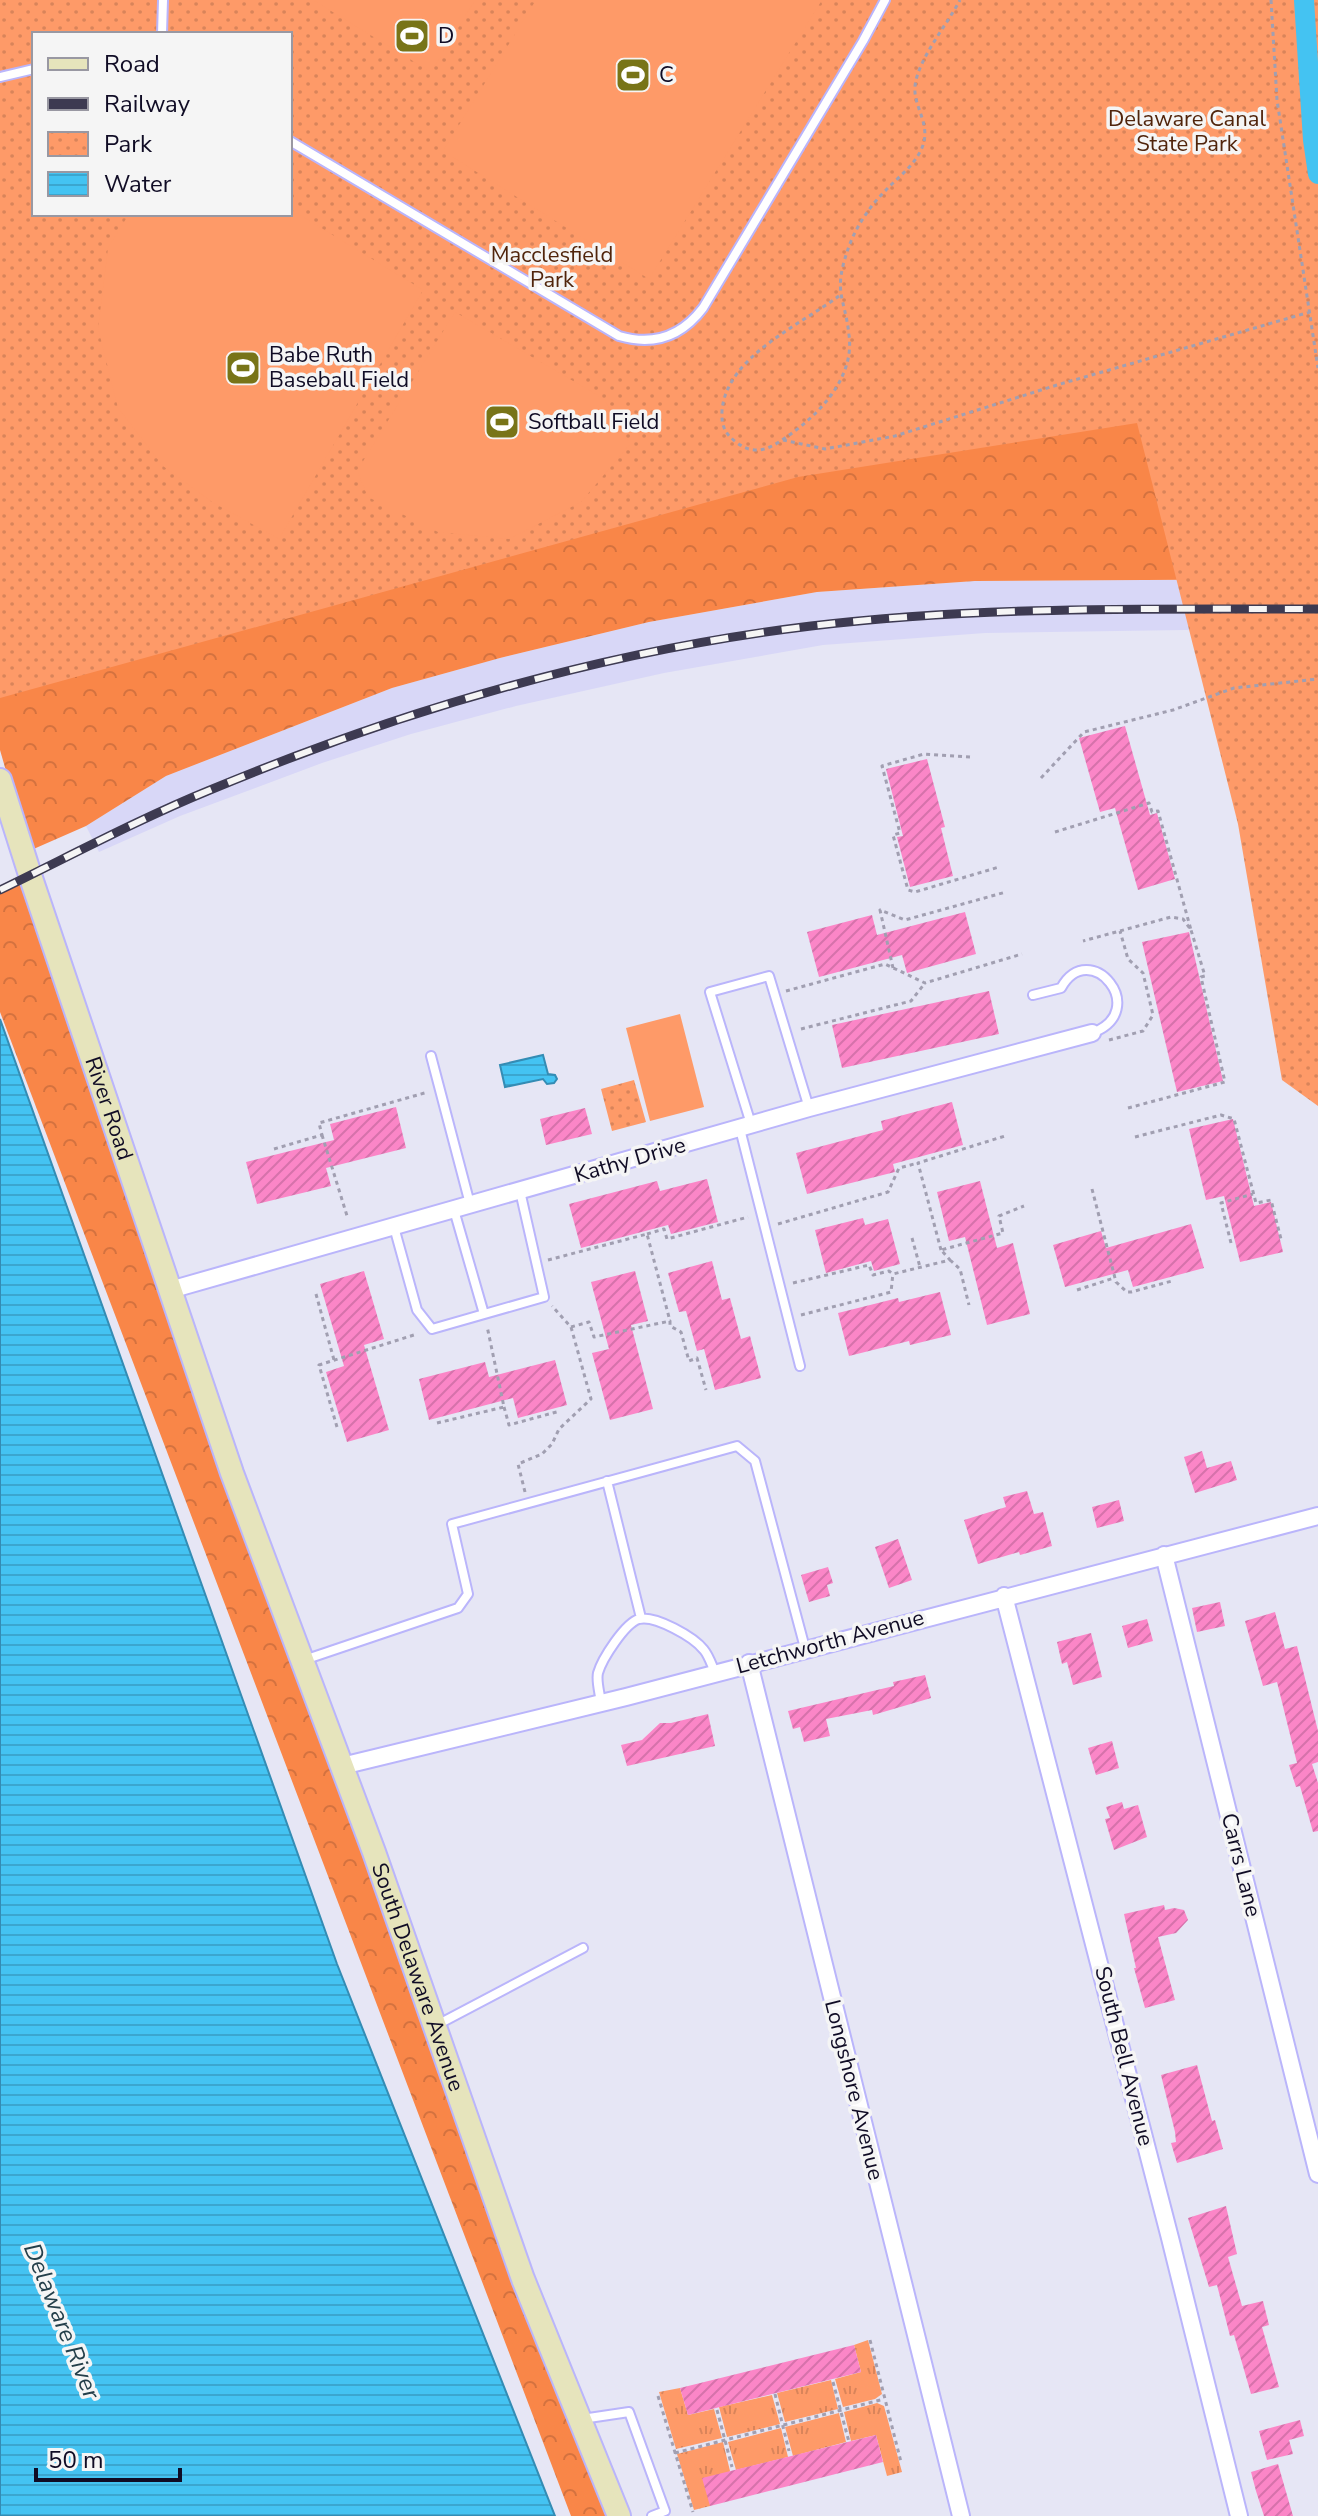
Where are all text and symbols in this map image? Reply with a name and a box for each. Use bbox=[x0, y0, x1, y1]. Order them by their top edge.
sports icon: D bbox=[393, 17, 431, 55]
place label: D bbox=[438, 21, 454, 51]
legend bbox=[32, 32, 292, 216]
text: Road bbox=[104, 48, 160, 80]
sports icon: C bbox=[614, 56, 652, 94]
place label: C bbox=[659, 60, 674, 90]
text: Railway bbox=[104, 88, 191, 120]
park label: Delaware Canal State Park bbox=[1108, 104, 1266, 159]
text: Park bbox=[104, 128, 153, 160]
text: Water bbox=[104, 168, 172, 200]
park label: Macclesfield Park bbox=[491, 240, 613, 295]
place label: Babe Ruth Baseball Field bbox=[269, 340, 409, 395]
sports icon: Babe Ruth Baseball Field bbox=[224, 349, 262, 387]
sports icon: Softball Field bbox=[483, 403, 521, 441]
place label: Softball Field bbox=[528, 407, 659, 437]
street label: River Road bbox=[77, 1053, 140, 1164]
street label: Kathy Drive bbox=[571, 1130, 689, 1190]
street label: Letchworth Avenue bbox=[733, 1602, 927, 1682]
street label: Carrs Lane bbox=[1214, 1810, 1268, 1920]
street label: South Delaware Avenue bbox=[364, 1859, 471, 2095]
street label: South Bell Avenue bbox=[1087, 1963, 1161, 2149]
street label: Longshore Avenue bbox=[817, 1997, 891, 2183]
water label: Delaware River bbox=[16, 2238, 108, 2405]
scale bar bbox=[36, 2432, 180, 2482]
text: 50 m bbox=[48, 2444, 104, 2476]

